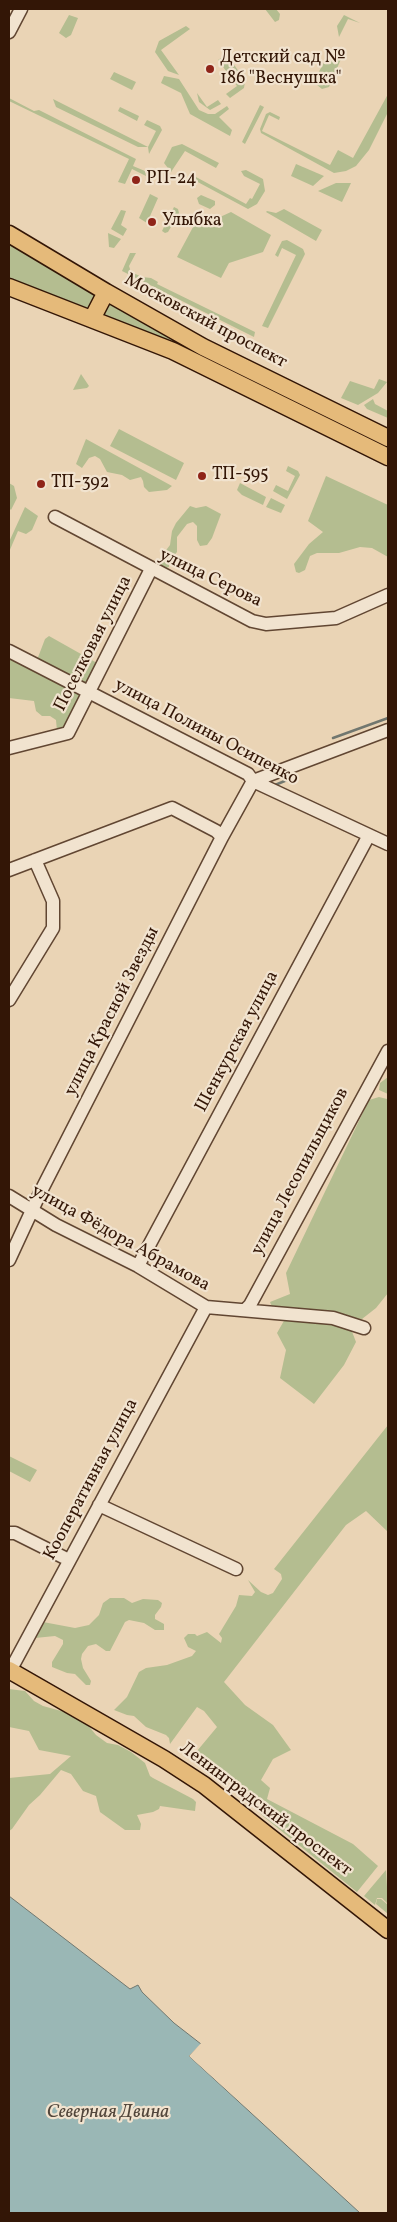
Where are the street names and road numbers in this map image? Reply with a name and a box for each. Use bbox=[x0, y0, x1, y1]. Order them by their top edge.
street label: Московский проспект bbox=[120, 270, 290, 374]
street label: улица Серова bbox=[155, 545, 265, 613]
street label: Поселковая улица bbox=[50, 573, 138, 715]
street label: улица Полины Осипенко bbox=[110, 675, 302, 791]
street label: улица Красной Звезды bbox=[61, 924, 165, 1100]
street label: Шенкурская улица bbox=[192, 968, 284, 1116]
street label: улица Лесопильщиков bbox=[248, 1085, 354, 1259]
street label: улица Фёдора Абрамова bbox=[27, 1181, 213, 1297]
street label: Кооперативная улица bbox=[40, 1395, 144, 1565]
street label: Ленинградский проспект bbox=[175, 1738, 355, 1882]

